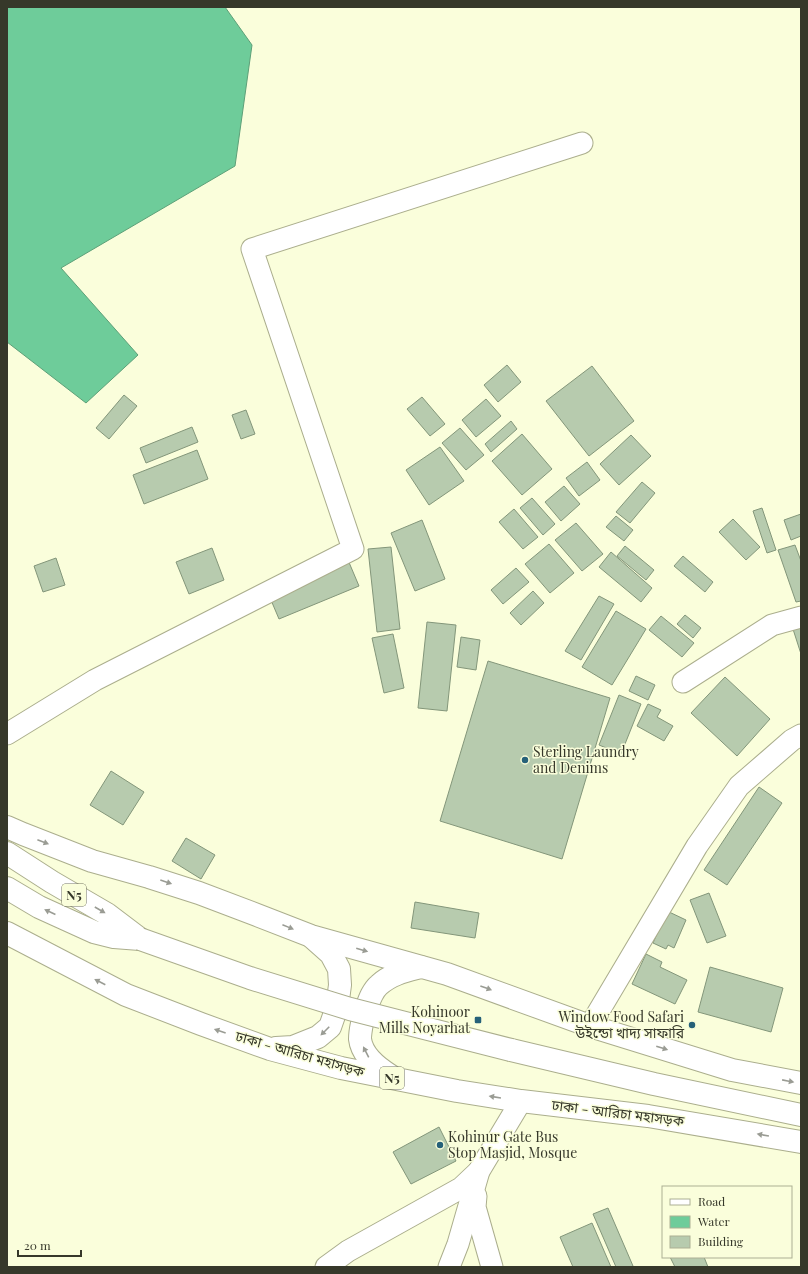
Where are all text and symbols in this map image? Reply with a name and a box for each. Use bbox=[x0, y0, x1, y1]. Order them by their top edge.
place label: Sterling Laundry and Denims bbox=[533, 742, 639, 777]
marker: Sterling Laundry and Denims bbox=[520, 755, 530, 765]
one-way arrow bbox=[37, 839, 49, 845]
one-way arrow bbox=[161, 880, 173, 886]
road number: N5 bbox=[62, 884, 86, 906]
one-way arrow bbox=[95, 906, 105, 914]
one-way arrow bbox=[45, 909, 56, 915]
one-way arrow bbox=[283, 924, 294, 930]
one-way arrow bbox=[356, 947, 368, 953]
one-way arrow bbox=[94, 978, 105, 985]
one-way arrow bbox=[481, 986, 493, 992]
place label: Kohinoor Mills Noyarhat bbox=[379, 1002, 471, 1037]
place label: Window Food Safari উইন্ডো খাদ্য সাফারি bbox=[558, 1007, 685, 1042]
marker: Kohinoor Mills Noyarhat bbox=[473, 1015, 483, 1025]
marker: Window Food Safari উইন্ডো খাদ্য সাফারি bbox=[687, 1020, 697, 1030]
street label: ঢাকা - আরিচা মহাসড়ক bbox=[233, 1026, 367, 1081]
one-way arrow bbox=[320, 1026, 330, 1035]
one-way arrow bbox=[213, 1028, 225, 1034]
one-way arrow bbox=[656, 1045, 668, 1051]
one-way arrow bbox=[363, 1046, 369, 1057]
road number: N5 bbox=[380, 1067, 404, 1089]
one-way arrow bbox=[782, 1078, 794, 1084]
one-way arrow bbox=[489, 1094, 501, 1100]
street label: ঢাকা - আরিচা মহাসড়ক bbox=[550, 1095, 686, 1130]
place label: Kohinur Gate Bus Stop Masjid, Mosque bbox=[448, 1127, 577, 1162]
one-way arrow bbox=[756, 1132, 769, 1138]
marker: Kohinur Gate Bus Stop Masjid, Mosque bbox=[435, 1140, 445, 1150]
legend bbox=[662, 1186, 792, 1258]
text: Road bbox=[698, 1193, 725, 1209]
text: Water bbox=[697, 1213, 731, 1229]
scale bar bbox=[18, 1232, 81, 1258]
text: Building bbox=[698, 1233, 744, 1249]
text: 20 m bbox=[24, 1237, 51, 1253]

